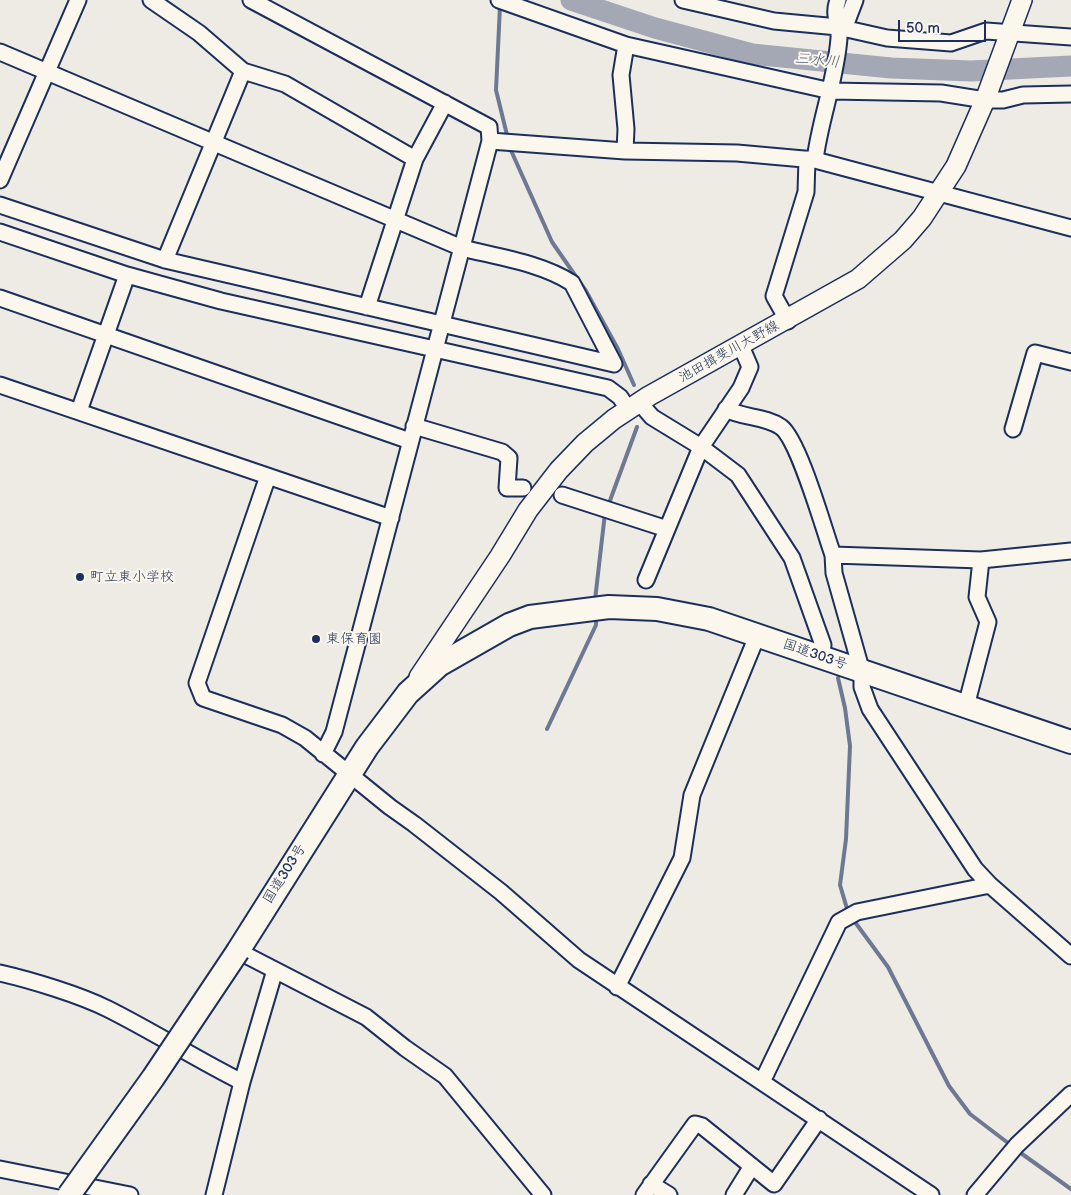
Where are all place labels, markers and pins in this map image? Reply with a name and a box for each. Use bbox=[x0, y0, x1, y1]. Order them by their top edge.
place label: 町立東小学校 bbox=[90, 569, 174, 585]
marker: 町立東小学校 bbox=[74, 571, 86, 583]
place label: 東保育園 bbox=[326, 631, 382, 647]
marker: 東保育園 bbox=[310, 633, 322, 645]

